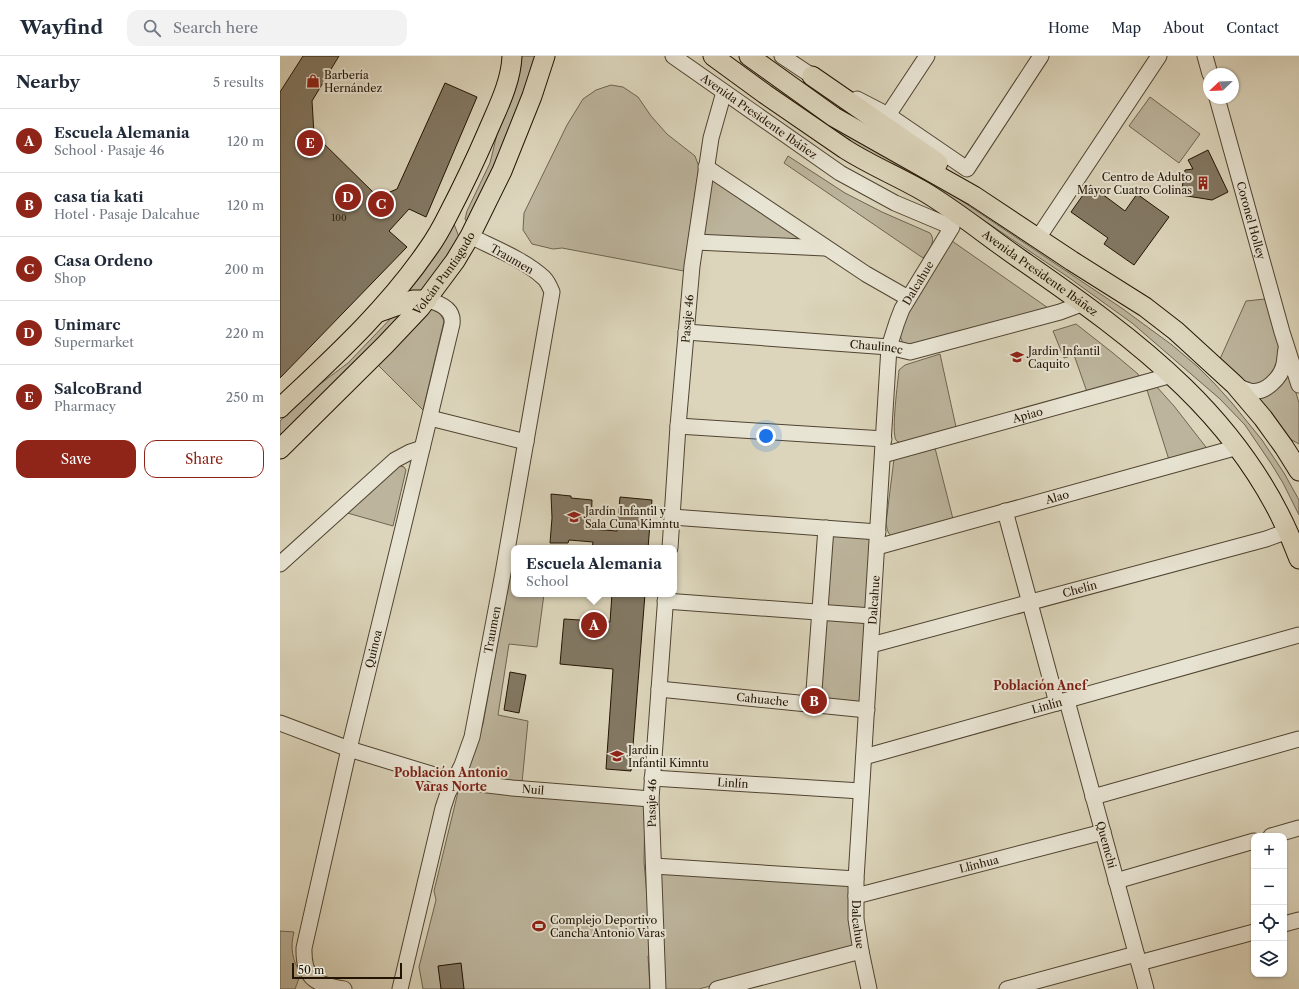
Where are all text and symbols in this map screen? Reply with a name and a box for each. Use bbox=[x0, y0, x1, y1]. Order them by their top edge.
search box bbox=[127, 10, 407, 46]
text: Wayfind bbox=[20, 16, 103, 39]
icon: search bbox=[141, 17, 163, 39]
text: Search here bbox=[173, 18, 258, 37]
text: Home bbox=[1048, 19, 1089, 37]
text: Map bbox=[1111, 19, 1141, 37]
text: About bbox=[1163, 19, 1204, 37]
text: Contact bbox=[1226, 19, 1279, 37]
place label: Barbería Hernández bbox=[324, 68, 382, 95]
north arrow bbox=[1203, 68, 1239, 104]
street label: Avenida Presidente Ibáñez bbox=[697, 70, 820, 162]
text: Nearby bbox=[16, 72, 80, 92]
shop icon: Barbería Hernández bbox=[305, 73, 321, 89]
text: 5 results bbox=[213, 74, 264, 90]
text: Escuela Alemania bbox=[54, 123, 190, 142]
pin: E bbox=[297, 128, 323, 158]
text: A bbox=[24, 133, 34, 149]
text: 120 m bbox=[227, 133, 264, 149]
text: School · Pasaje 46 bbox=[54, 142, 164, 158]
place label: Centro de Adulto Mayor Cuatro Colinas bbox=[1077, 170, 1192, 197]
building icon: Centro de Adulto Mayor Cuatro Colinas bbox=[1195, 175, 1211, 191]
street label: Coronel Holley bbox=[1233, 180, 1269, 262]
pin: D bbox=[335, 182, 361, 212]
text: casa tía kati bbox=[54, 187, 144, 206]
pin: C bbox=[368, 189, 394, 219]
text: B bbox=[24, 197, 34, 213]
text: 120 m bbox=[227, 197, 264, 213]
text: Hotel · Pasaje Dalcahue bbox=[54, 206, 200, 222]
house number: 100 bbox=[331, 212, 347, 223]
street label: Avenida Presidente Ibáñez bbox=[979, 226, 1101, 319]
street label: Volcán Puntiagudo bbox=[409, 229, 478, 319]
street label: Traumen bbox=[488, 241, 536, 277]
text: Casa Ordeno bbox=[54, 251, 153, 270]
street label: Dalcahue bbox=[899, 258, 937, 308]
text: C bbox=[24, 261, 34, 277]
text: 200 m bbox=[224, 261, 264, 277]
text: Shop bbox=[54, 270, 86, 286]
street label: Pasaje 46 bbox=[678, 293, 697, 343]
text: Unimarc bbox=[54, 315, 121, 334]
text: D bbox=[23, 325, 35, 341]
text: 220 m bbox=[225, 325, 264, 341]
text: Supermarket bbox=[54, 334, 134, 350]
street label: Chaulinec bbox=[849, 337, 905, 357]
place label: Jardin Infantil Caquito bbox=[1026, 344, 1101, 371]
school or university icon: Jardin Infantil Caquito bbox=[1009, 349, 1025, 365]
text: SalcoBrand bbox=[54, 379, 142, 398]
text: E bbox=[24, 389, 34, 405]
text: 250 m bbox=[226, 389, 264, 405]
text: Pharmacy bbox=[54, 398, 116, 414]
street label: Apiao bbox=[1010, 404, 1045, 426]
your location bbox=[756, 426, 776, 446]
button: Save bbox=[16, 440, 136, 478]
button: Share bbox=[144, 440, 264, 478]
street label: Alao bbox=[1043, 487, 1071, 507]
place label: Jardín Infantil y Sala Cuna Kimntu bbox=[583, 504, 680, 531]
school or university icon: Jardín Infantil y Sala Cuna Kimntu bbox=[566, 509, 582, 525]
popup bbox=[511, 545, 677, 597]
text: Escuela Alemania bbox=[526, 554, 662, 573]
text: School bbox=[526, 573, 569, 589]
street label: Dalcahue bbox=[865, 575, 883, 625]
street label: Chelín bbox=[1061, 578, 1098, 600]
street label: Traumen bbox=[481, 605, 504, 655]
pin: A bbox=[581, 610, 607, 640]
street label: Quinoa bbox=[362, 628, 385, 669]
district label: Población Anef bbox=[993, 678, 1089, 693]
pin: B bbox=[801, 686, 827, 716]
street label: Cahuache bbox=[736, 690, 789, 709]
street label: Linlín bbox=[1030, 695, 1064, 717]
place label: Jardin Infantil Kimntu bbox=[626, 743, 709, 770]
school or university icon: Jardin Infantil Kimntu bbox=[609, 748, 625, 764]
district label: Población Antonio Varas Norte bbox=[394, 765, 508, 794]
street label: Linlín bbox=[717, 775, 749, 791]
street label: Pasaje 46 bbox=[644, 778, 659, 828]
street label: Nuil bbox=[521, 782, 545, 798]
street label: Quemchi bbox=[1093, 820, 1120, 870]
map controls bbox=[1251, 833, 1287, 977]
button: + bbox=[1251, 833, 1287, 869]
street label: Llinhua bbox=[958, 852, 1000, 876]
button: − bbox=[1251, 869, 1287, 905]
street label: Dalcahue bbox=[849, 900, 868, 950]
button: locate bbox=[1251, 905, 1287, 941]
place label: Complejo Deportivo Cancha Antonio Varas bbox=[550, 913, 665, 940]
sports icon: Complejo Deportivo Cancha Antonio Varas bbox=[531, 918, 547, 934]
button: layers bbox=[1251, 941, 1287, 977]
scale bar bbox=[292, 961, 402, 980]
text: 50 m bbox=[298, 963, 324, 977]

